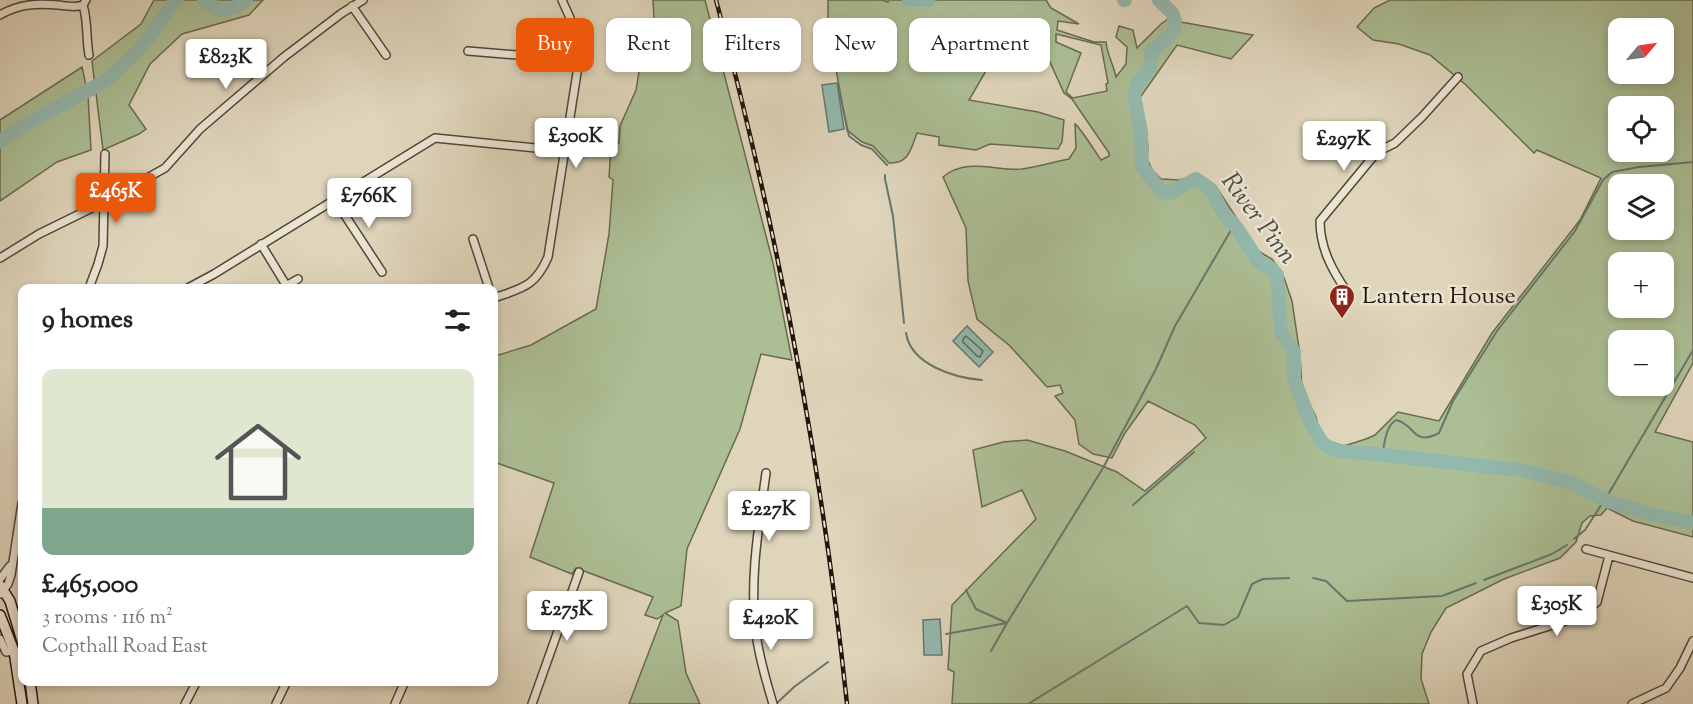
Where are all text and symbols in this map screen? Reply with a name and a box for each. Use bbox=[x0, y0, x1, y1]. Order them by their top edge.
chip: Buy bbox=[516, 18, 594, 72]
chip: Rent bbox=[606, 18, 691, 72]
chip: Filters bbox=[703, 18, 801, 72]
chip: New bbox=[813, 18, 897, 72]
chip: Apartment bbox=[909, 18, 1050, 72]
north arrow bbox=[1608, 18, 1674, 84]
map controls bbox=[1608, 18, 1674, 396]
pin: £823K bbox=[184, 39, 268, 90]
text: £823K bbox=[200, 44, 252, 73]
button: locate bbox=[1608, 96, 1674, 162]
pin: £300K bbox=[534, 118, 618, 169]
pin: £297K bbox=[1302, 121, 1386, 172]
text: £300K bbox=[549, 123, 603, 152]
text: £297K bbox=[1317, 126, 1371, 155]
water label: River Pinn bbox=[1211, 165, 1305, 273]
pin: £465K bbox=[74, 173, 158, 224]
button: layers bbox=[1608, 174, 1674, 240]
text: £465K bbox=[90, 178, 142, 207]
pin: £766K bbox=[327, 178, 411, 229]
text: £766K bbox=[341, 183, 397, 212]
button: + bbox=[1608, 252, 1674, 318]
place label: Lantern House bbox=[1362, 280, 1516, 314]
building icon: Lantern House bbox=[1327, 282, 1357, 320]
text: 9 homes bbox=[42, 302, 133, 339]
icon: filters bbox=[441, 304, 474, 337]
button: − bbox=[1608, 330, 1674, 396]
icon: home bbox=[204, 408, 312, 516]
pin: £227K bbox=[727, 491, 811, 542]
text: £227K bbox=[742, 496, 796, 525]
text: £465,000 bbox=[42, 567, 138, 604]
pin: £305K bbox=[1515, 586, 1599, 637]
pin: £275K bbox=[525, 591, 609, 642]
text: £305K bbox=[1532, 591, 1582, 620]
text: £275K bbox=[541, 596, 593, 625]
pin: £420K bbox=[729, 600, 813, 651]
text: 3 rooms · 116 m² bbox=[42, 604, 173, 633]
text: £420K bbox=[743, 605, 799, 634]
text: Copthall Road East bbox=[42, 633, 208, 662]

